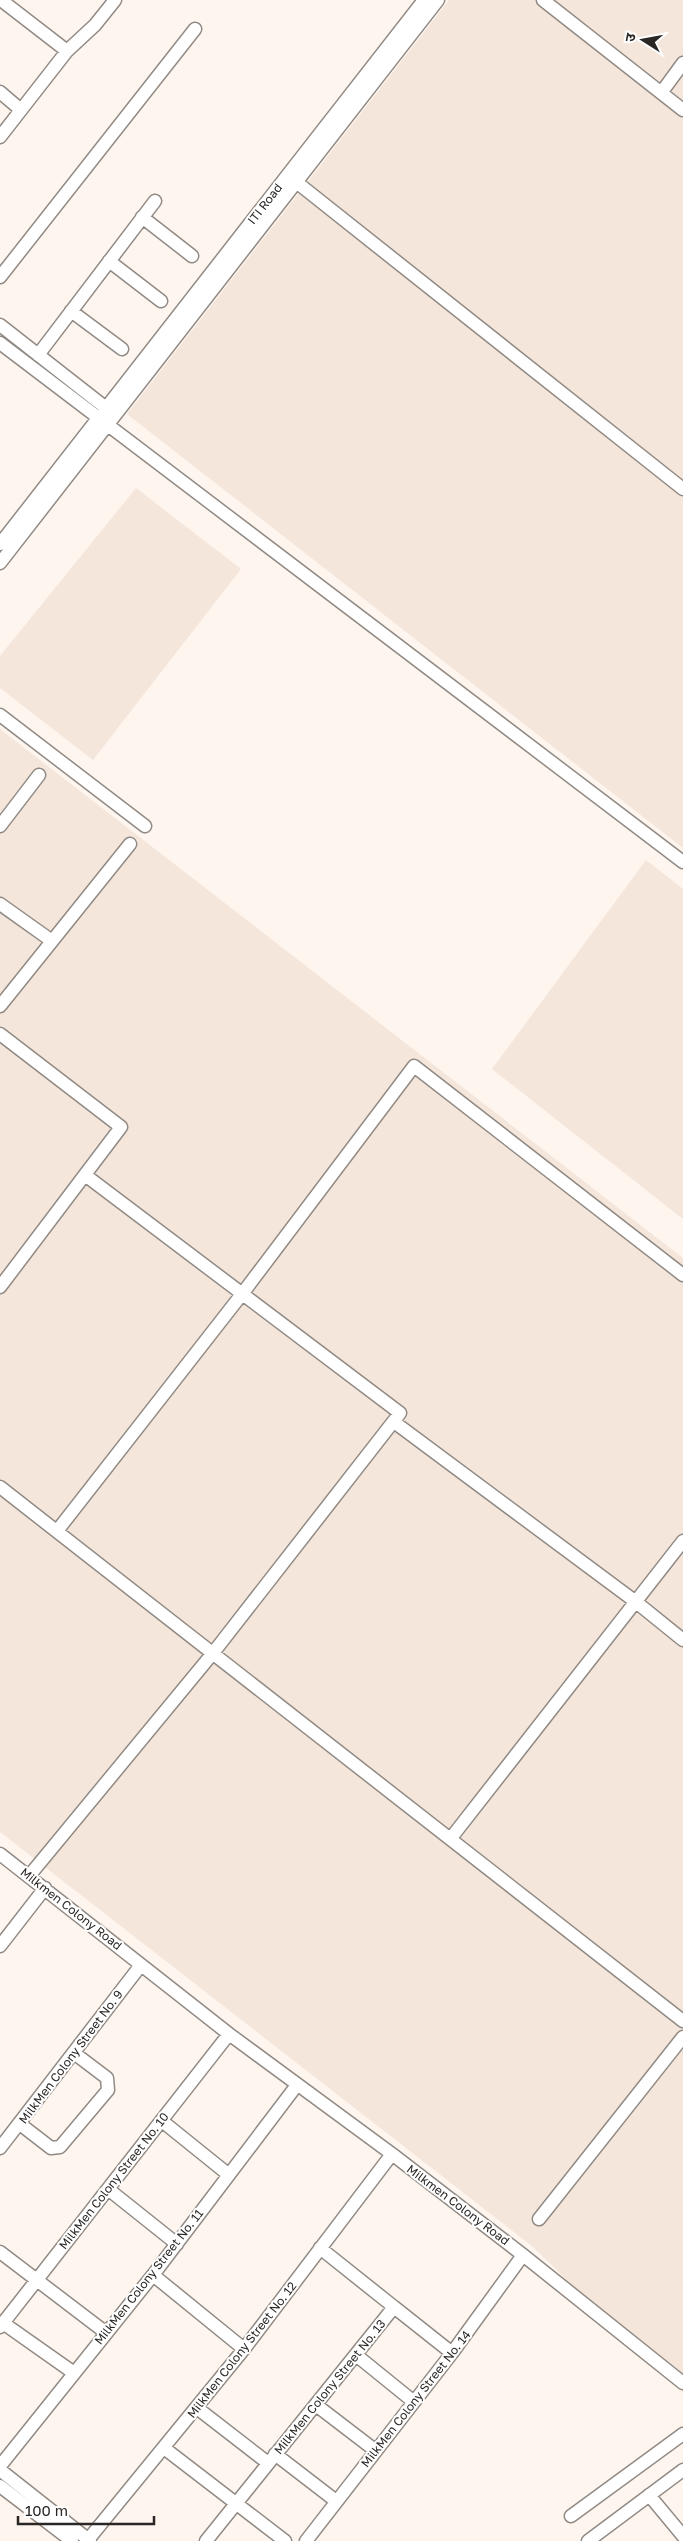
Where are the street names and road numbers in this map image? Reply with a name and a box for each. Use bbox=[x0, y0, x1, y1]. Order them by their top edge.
street label: ITI Road bbox=[244, 180, 285, 227]
street label: Milkmen Colony Road bbox=[18, 1864, 125, 1953]
street label: MilkMen Colony Street No. 9 bbox=[15, 1987, 126, 2126]
street label: MilkMen Colony Street No. 10 bbox=[56, 2109, 172, 2252]
street label: Milkmen Colony Road bbox=[404, 2161, 513, 2248]
street label: MilkMen Colony Street No. 11 bbox=[91, 2206, 206, 2347]
street label: MilkMen Colony Street No. 12 bbox=[184, 2278, 300, 2421]
street label: MilkMen Colony Street No. 13 bbox=[271, 2316, 389, 2457]
street label: MilkMen Colony Street No. 14 bbox=[358, 2327, 474, 2470]

